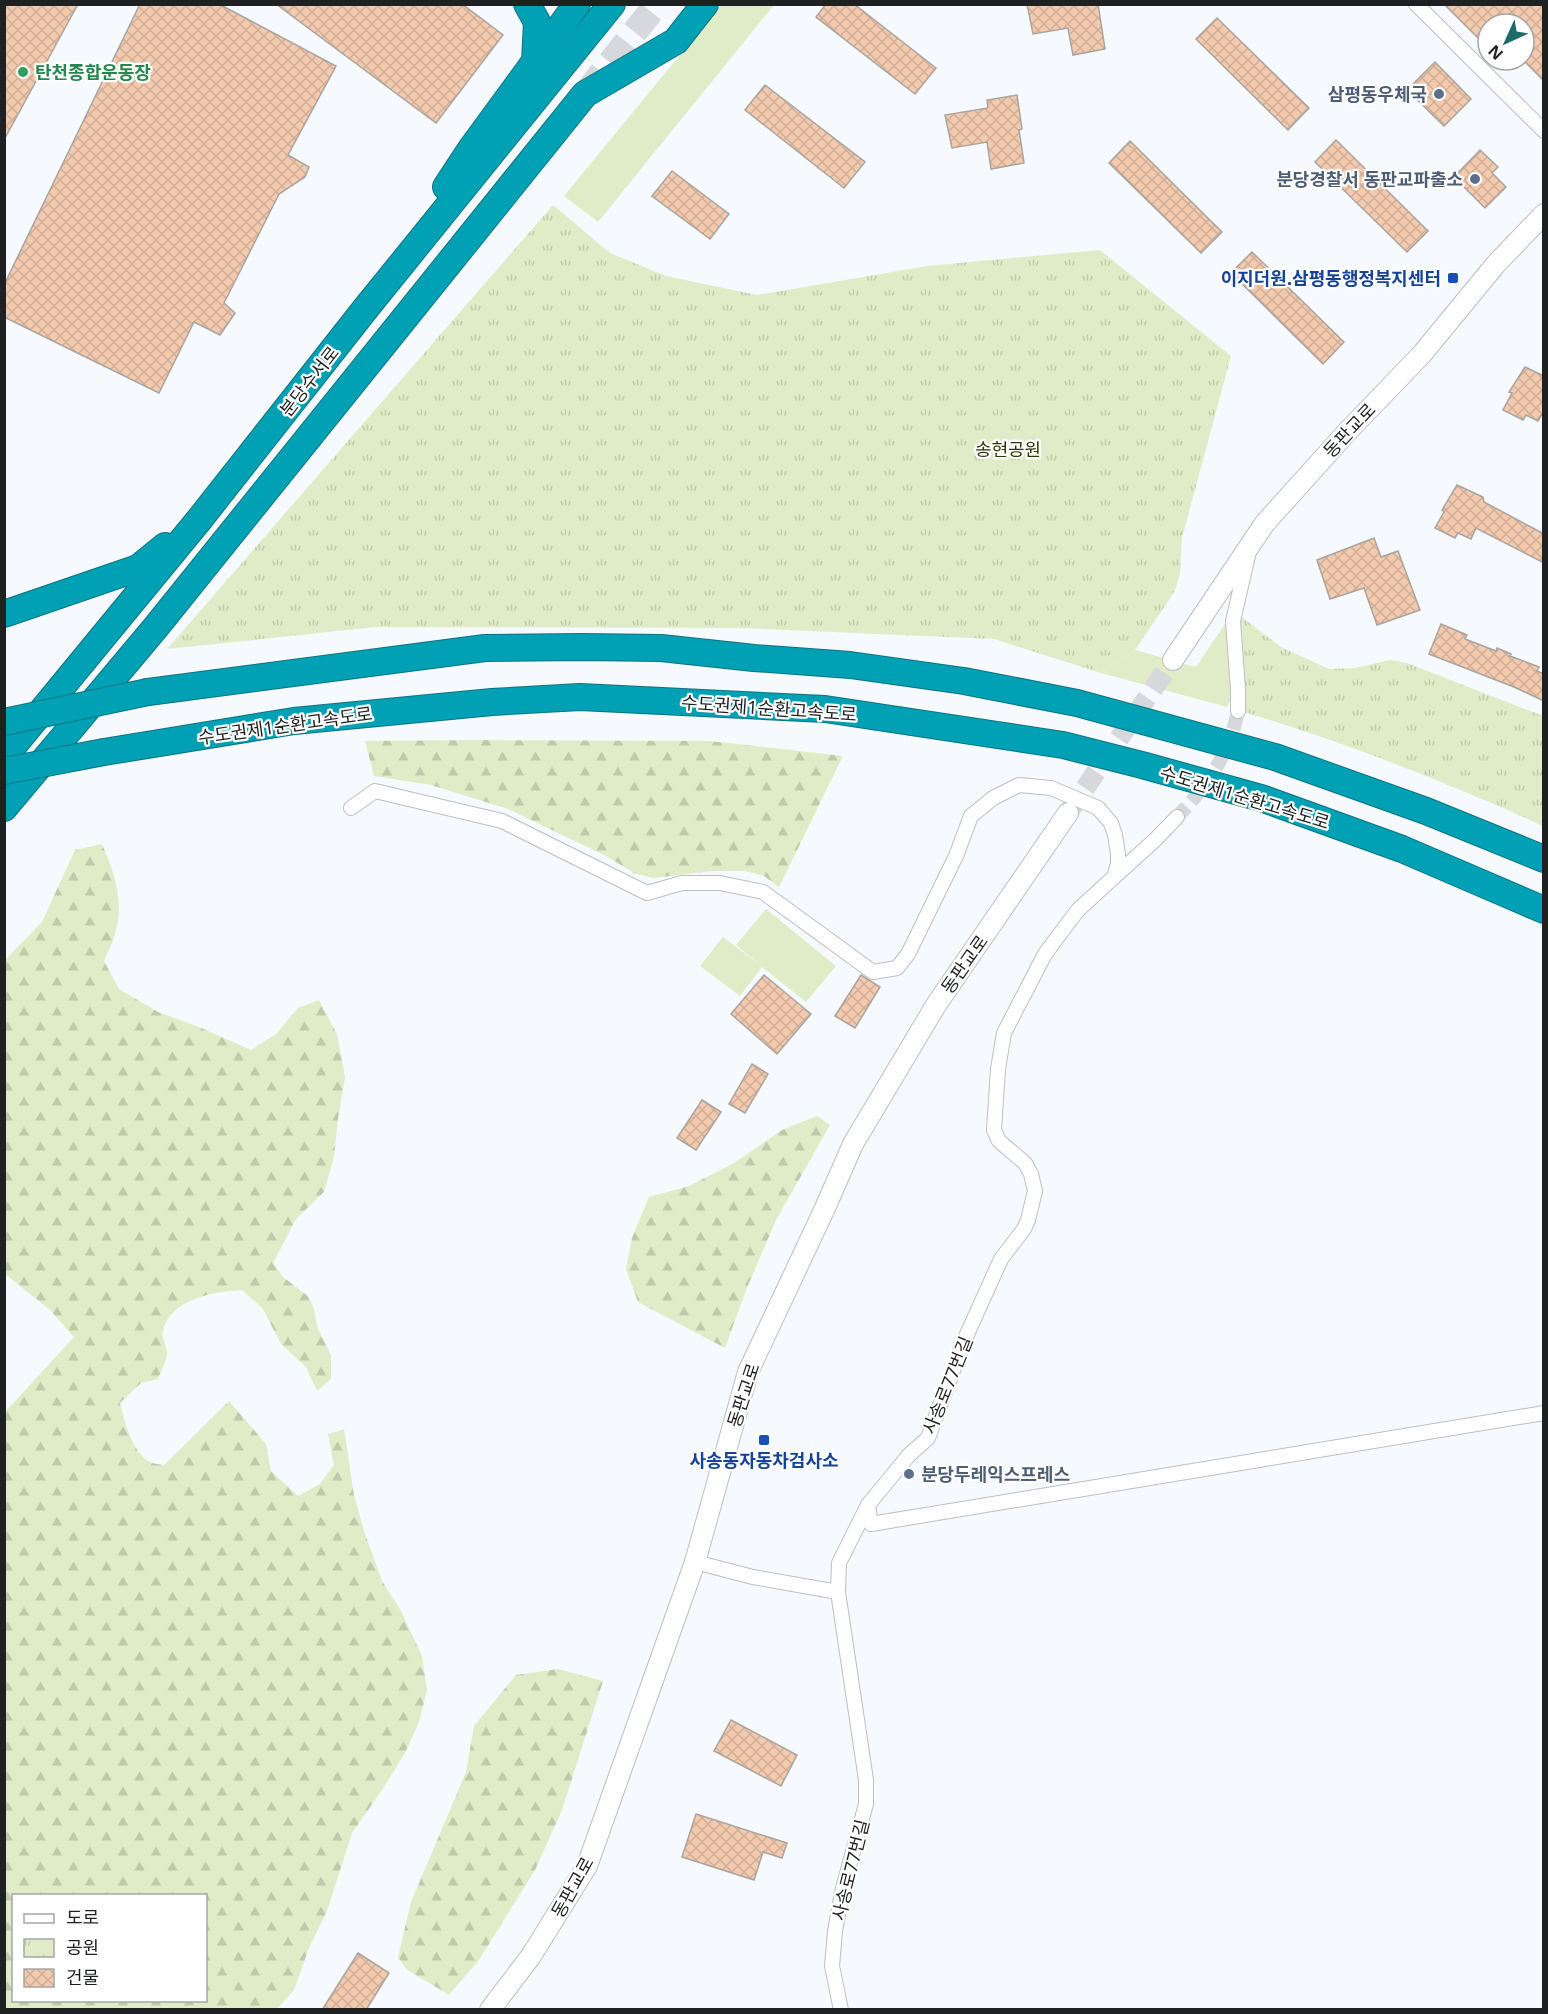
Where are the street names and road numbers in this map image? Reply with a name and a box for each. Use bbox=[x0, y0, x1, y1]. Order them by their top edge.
street label: 분당수서로 bbox=[274, 341, 344, 421]
street label: 동판교로 bbox=[1318, 398, 1380, 462]
street label: 수도권제1순환고속도로 bbox=[680, 690, 858, 726]
street label: 수도권제1순환고속도로 bbox=[196, 701, 374, 749]
street label: 수도권제1순환고속도로 bbox=[1157, 760, 1333, 834]
street label: 동판교로 bbox=[935, 930, 993, 998]
street label: 사송로77번길 bbox=[917, 1333, 977, 1437]
street label: 동판교로 bbox=[721, 1360, 765, 1430]
street label: 사송로77번길 bbox=[826, 1817, 874, 1923]
street label: 동판교로 bbox=[545, 1852, 599, 1922]

